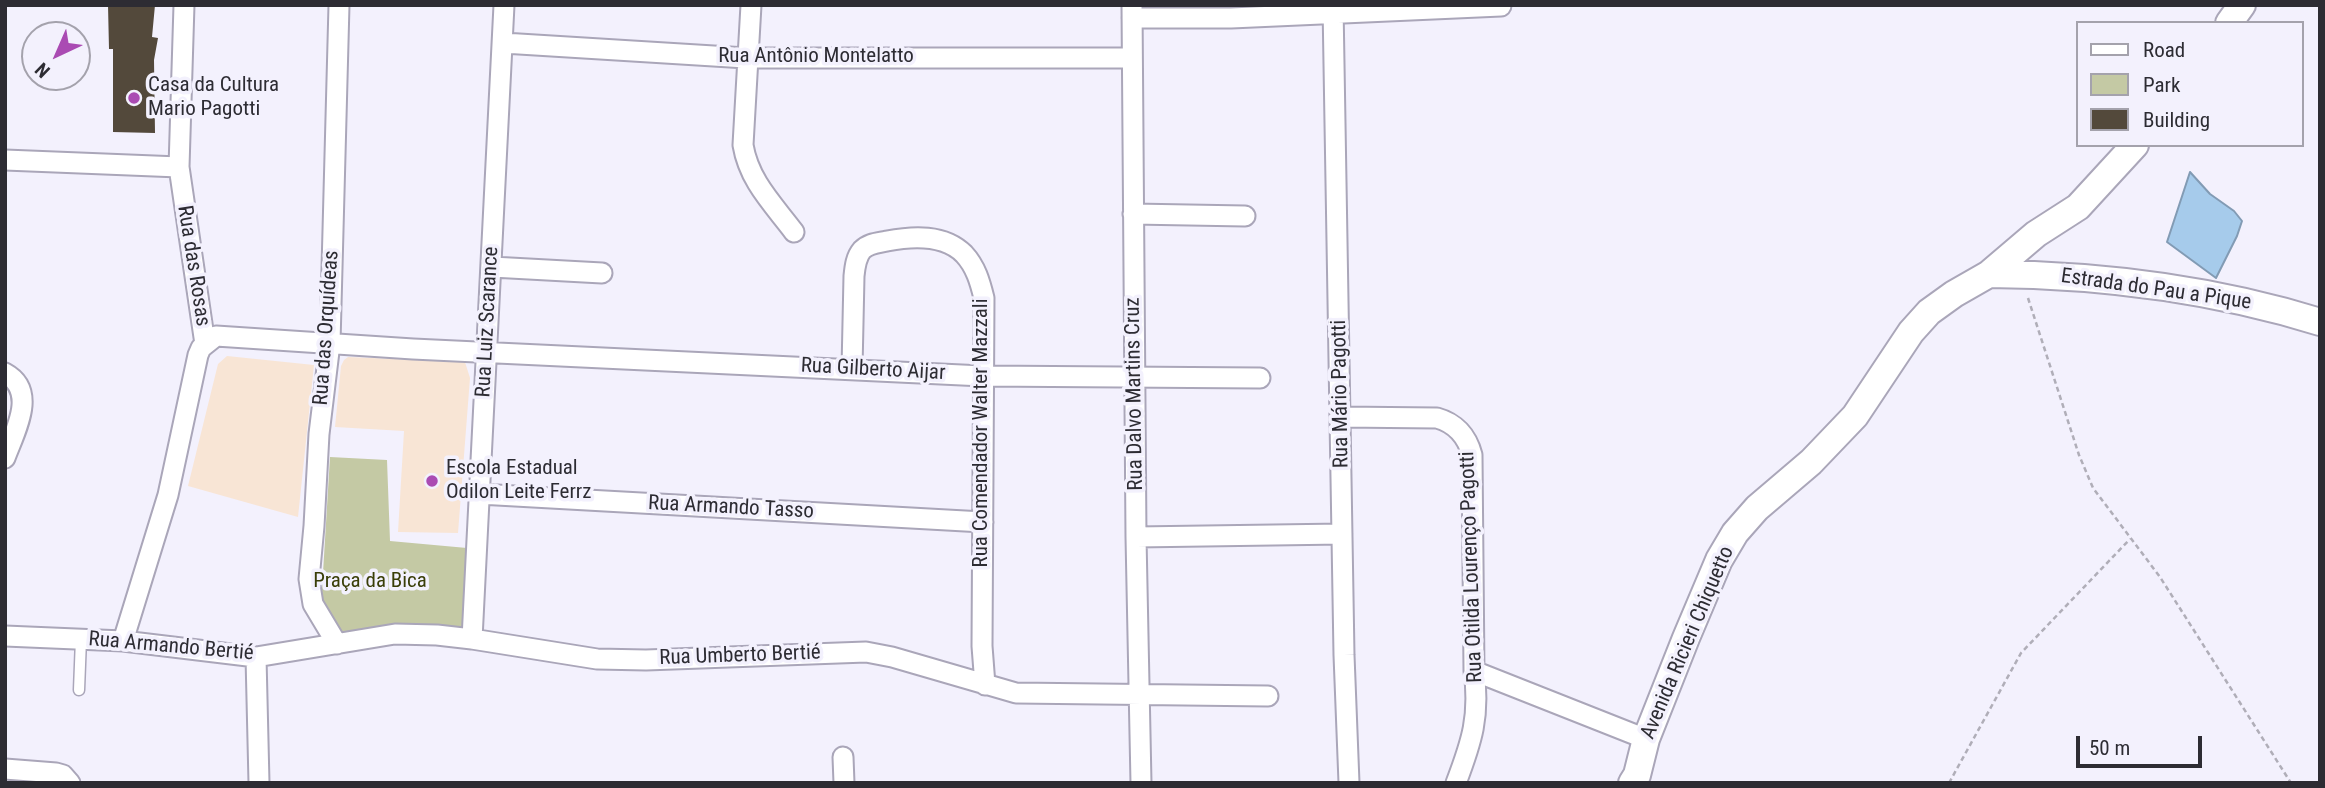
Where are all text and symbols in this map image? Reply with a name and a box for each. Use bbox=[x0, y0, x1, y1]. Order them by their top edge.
north arrow bbox=[21, 21, 91, 91]
legend bbox=[2076, 21, 2304, 147]
text: Road bbox=[2143, 38, 2185, 62]
street label: Rua Antônio Montelatto bbox=[718, 44, 914, 70]
text: N bbox=[30, 58, 55, 82]
place label: Casa da Cultura Mario Pagotti bbox=[148, 73, 279, 123]
text: Park bbox=[2143, 73, 2180, 97]
marker: Casa da Cultura Mario Pagotti bbox=[126, 90, 142, 106]
text: Building bbox=[2143, 108, 2210, 132]
street label: Rua das Rosas bbox=[171, 204, 215, 328]
street label: Rua Luiz Scarance bbox=[471, 246, 505, 398]
street label: Rua das Orquídeas bbox=[309, 250, 345, 406]
street label: Estrada do Pau a Pique bbox=[2059, 264, 2253, 316]
street label: Rua Dalvo Martins Cruz bbox=[1121, 297, 1149, 491]
street label: Rua Comendador Walter Mazzali bbox=[969, 299, 995, 567]
street label: Rua Mário Pagotti bbox=[1327, 320, 1355, 468]
street label: Rua Gilberto Aijar bbox=[800, 354, 946, 386]
street label: Rua Otilda Lourenço Pagotti bbox=[1455, 451, 1489, 683]
place label: Escola Estadual Odilon Leite Ferrz bbox=[446, 456, 591, 506]
marker: Escola Estadual Odilon Leite Ferrz bbox=[424, 473, 440, 489]
street label: Rua Armando Tasso bbox=[647, 491, 815, 525]
street label: Avenida Ricieri Chiquetto bbox=[1636, 543, 1740, 743]
park label: Praça da Bica bbox=[313, 569, 427, 595]
street label: Rua Armando Bertié bbox=[87, 627, 255, 667]
street label: Rua Umberto Bertié bbox=[659, 641, 821, 671]
scale bar bbox=[2080, 722, 2206, 766]
text: 50 m bbox=[2089, 736, 2130, 760]

